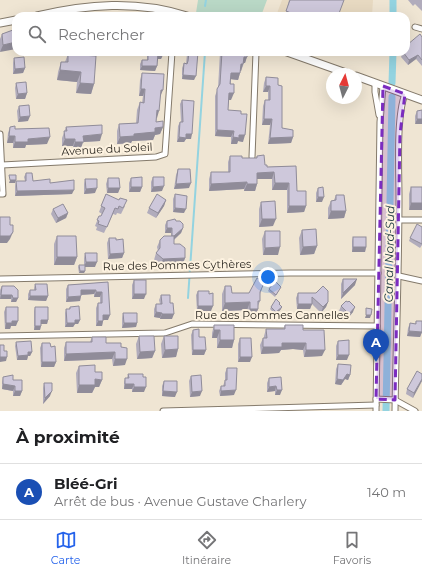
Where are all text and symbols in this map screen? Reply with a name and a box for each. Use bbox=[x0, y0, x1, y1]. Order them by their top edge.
search box bbox=[12, 12, 410, 56]
icon: search bbox=[26, 23, 48, 45]
text: Rechercher bbox=[58, 25, 145, 44]
north arrow bbox=[326, 68, 362, 104]
street label: Avenue du Soleil bbox=[61, 140, 153, 158]
water label: Canal Nord-Sud bbox=[381, 205, 397, 303]
street label: Rue des Pommes Cythères bbox=[102, 257, 252, 273]
your location bbox=[258, 267, 278, 287]
street label: Rue des Pommes Cannelles bbox=[195, 308, 350, 322]
pin: A bbox=[363, 329, 389, 362]
text: À proximité bbox=[16, 427, 120, 447]
text: Bléé-Gri bbox=[54, 474, 117, 493]
text: A bbox=[24, 484, 34, 500]
text: 140 m bbox=[367, 484, 406, 500]
text: Arrêt de bus · Avenue Gustave Charlery bbox=[54, 493, 307, 509]
tab: Carte bbox=[51, 529, 80, 567]
tab: Itinéraire bbox=[182, 529, 231, 567]
tab: Favoris bbox=[333, 529, 371, 567]

